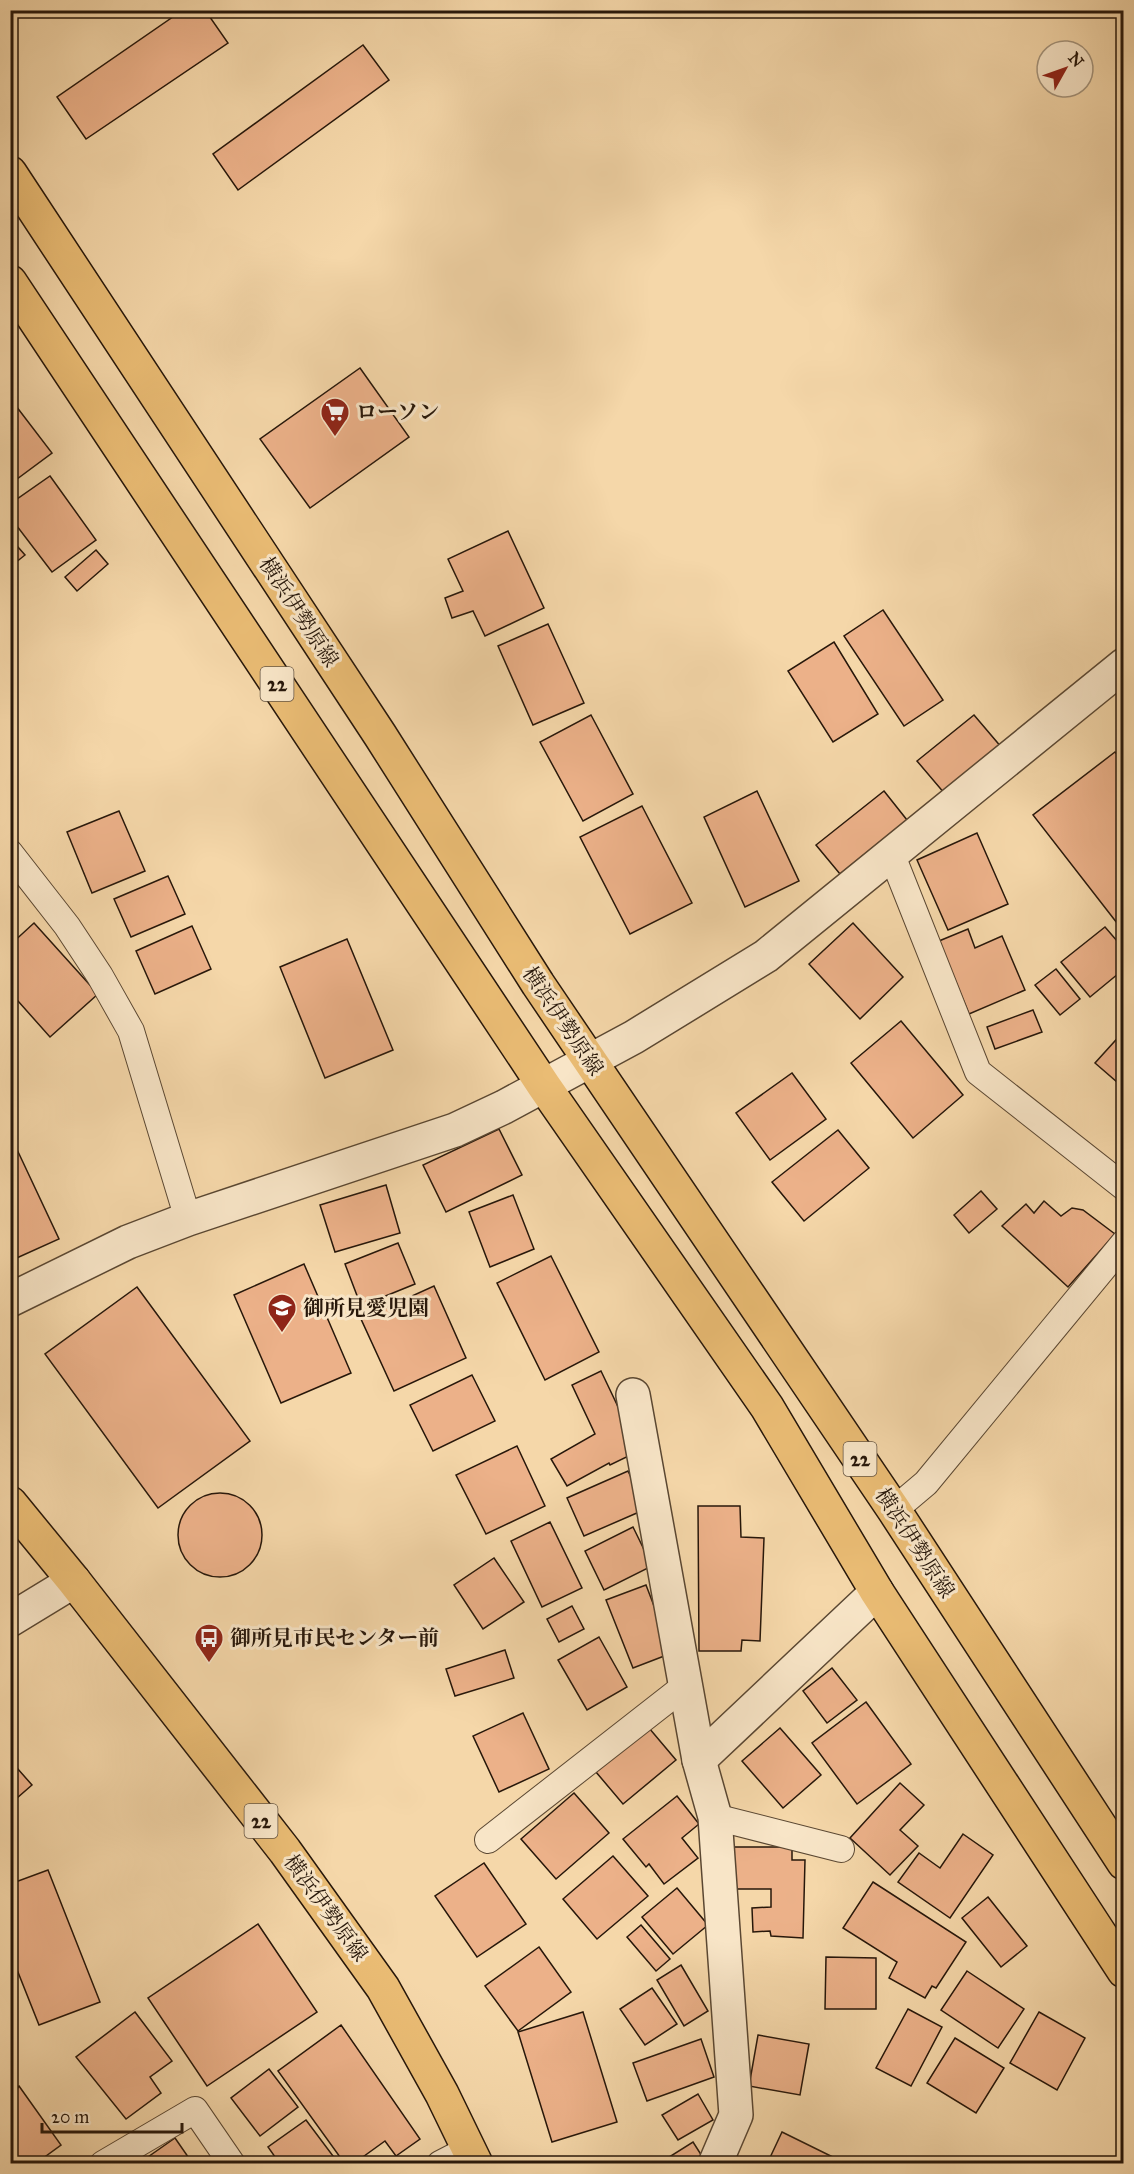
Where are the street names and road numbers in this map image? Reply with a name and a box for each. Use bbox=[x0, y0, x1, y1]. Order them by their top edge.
street label: 横浜伊勢原線 bbox=[254, 552, 344, 672]
road number: 22 bbox=[260, 667, 294, 701]
street label: 横浜伊勢原線 bbox=[517, 962, 609, 1080]
road number: 22 bbox=[844, 1442, 876, 1476]
street label: 横浜伊勢原線 bbox=[870, 1483, 960, 1603]
road number: 22 bbox=[244, 1804, 278, 1838]
street label: 横浜伊勢原線 bbox=[278, 1849, 374, 1967]

